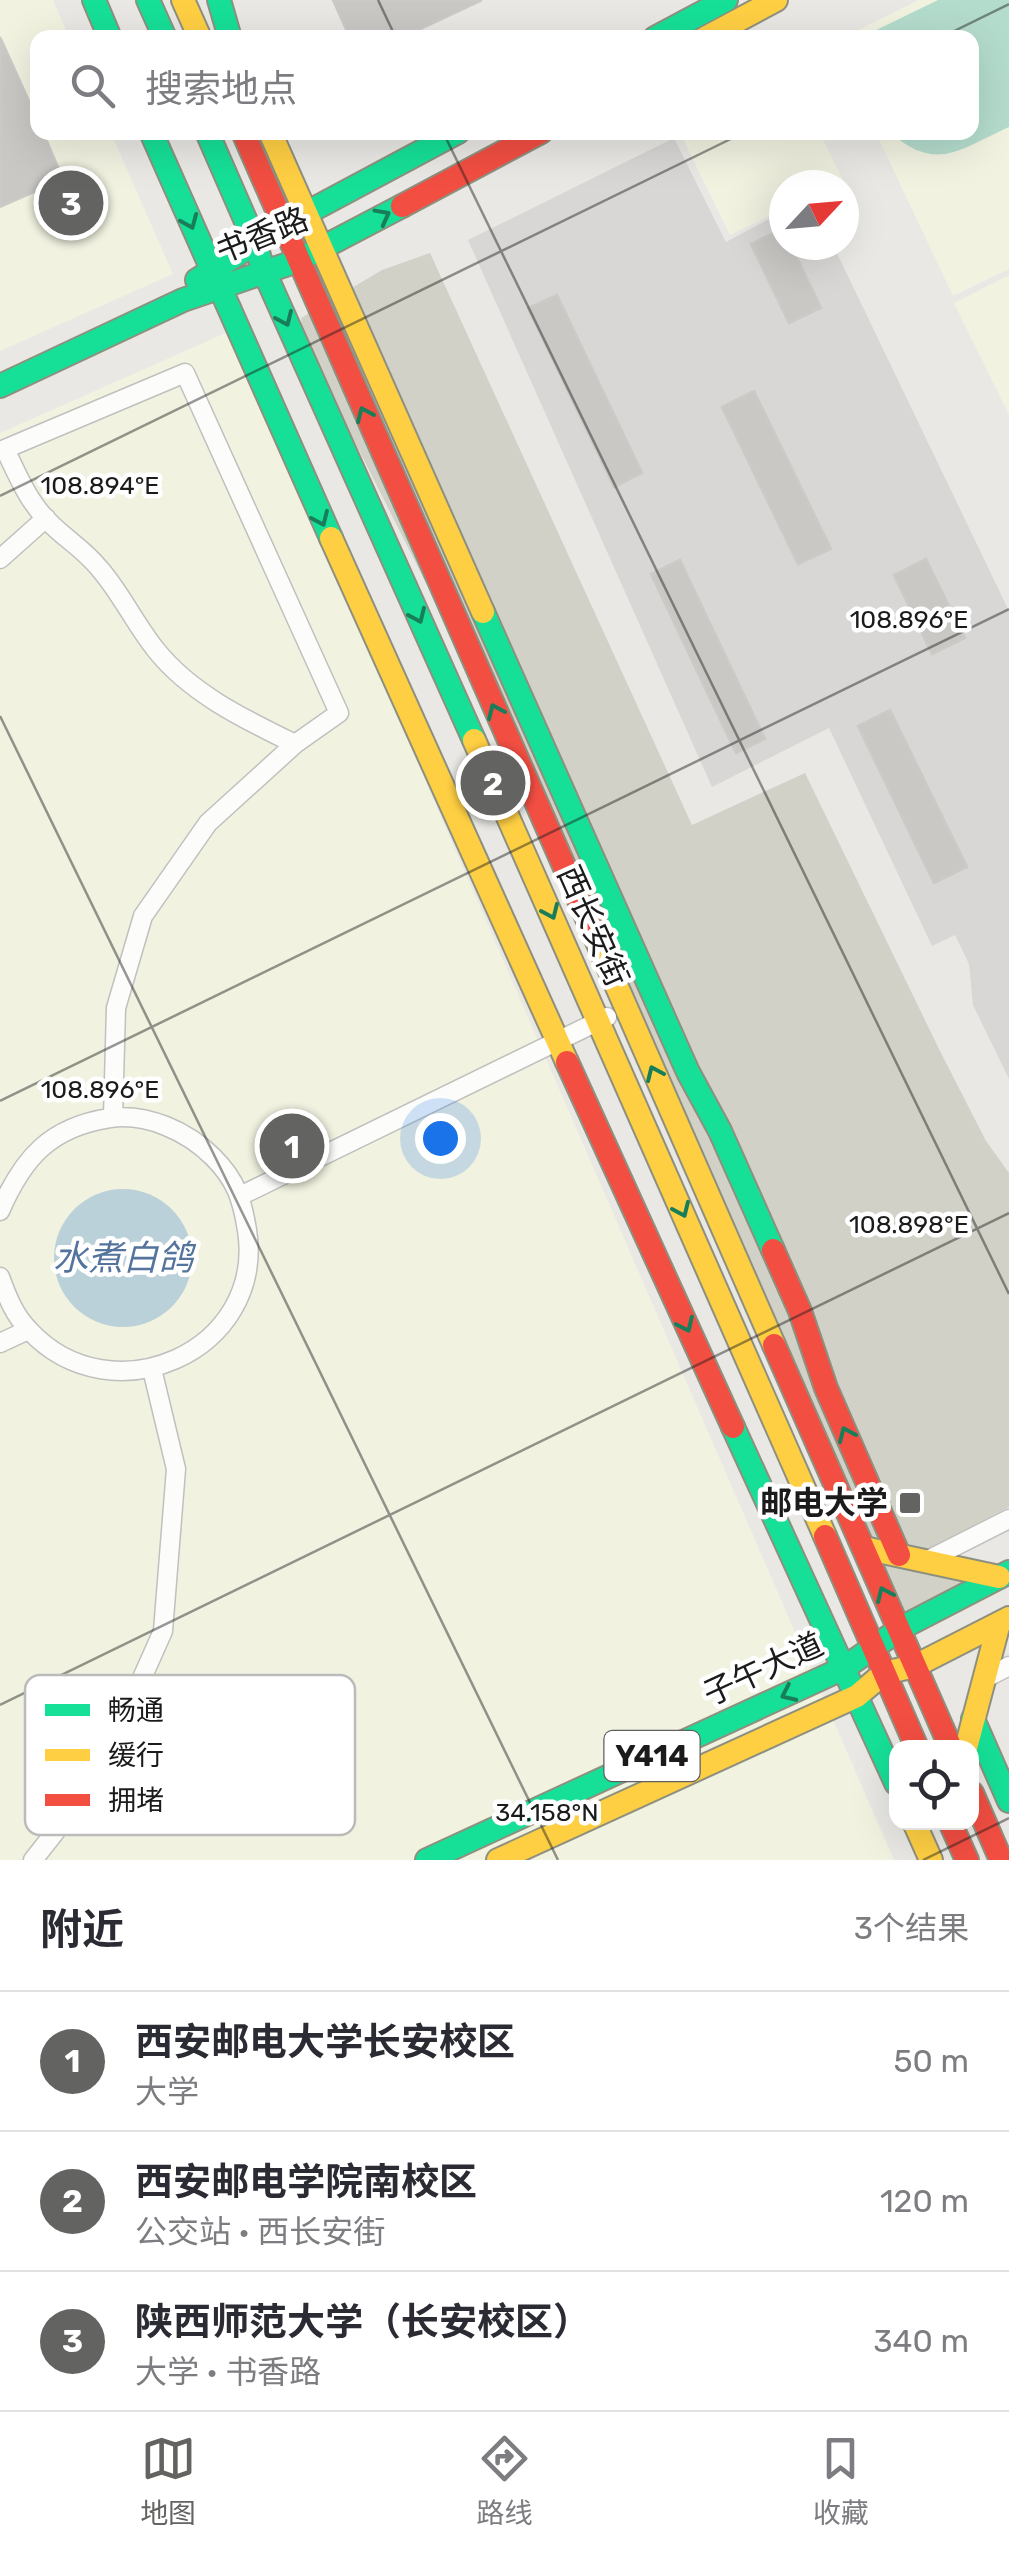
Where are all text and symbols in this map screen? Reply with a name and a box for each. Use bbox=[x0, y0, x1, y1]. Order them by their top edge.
search box bbox=[30, 30, 979, 140]
icon: search bbox=[65, 58, 120, 113]
text: 搜索地点 bbox=[145, 66, 297, 112]
pin: 3 bbox=[38, 166, 104, 240]
north arrow bbox=[769, 170, 859, 260]
street label: 书香路 bbox=[210, 199, 314, 271]
one-way arrow bbox=[373, 209, 391, 228]
one-way arrow bbox=[178, 212, 198, 230]
one-way arrow bbox=[273, 309, 293, 327]
one-way arrow bbox=[356, 406, 376, 424]
text: 108.894°E bbox=[40, 471, 160, 500]
one-way arrow bbox=[308, 509, 328, 527]
text: 108.896°E bbox=[850, 605, 968, 634]
one-way arrow bbox=[405, 606, 425, 624]
one-way arrow bbox=[487, 703, 507, 721]
pin: 2 bbox=[460, 746, 526, 820]
street label: 西长安街 bbox=[550, 860, 636, 992]
one-way arrow bbox=[539, 902, 559, 920]
one-way arrow bbox=[646, 1065, 666, 1083]
text: 108.896°E bbox=[41, 1075, 159, 1104]
pin: 1 bbox=[260, 1108, 324, 1184]
your location bbox=[415, 1113, 466, 1164]
one-way arrow bbox=[670, 1199, 690, 1217]
text: 108.898°E bbox=[849, 1210, 969, 1239]
water label: 水煮白鸽 bbox=[53, 1237, 197, 1279]
one-way arrow bbox=[674, 1315, 694, 1333]
one-way arrow bbox=[838, 1426, 858, 1444]
place label: 邮电大学 bbox=[760, 1484, 888, 1522]
marker: 邮电大学 bbox=[897, 1490, 923, 1516]
one-way arrow bbox=[876, 1586, 896, 1604]
street label: 子午大道 bbox=[697, 1625, 829, 1713]
legend bbox=[25, 1675, 355, 1835]
one-way arrow bbox=[781, 1681, 799, 1701]
text: 畅通 bbox=[108, 1694, 164, 1727]
road number: Y414 bbox=[604, 1731, 700, 1781]
text: 缓行 bbox=[108, 1739, 164, 1772]
map controls bbox=[889, 1740, 979, 1830]
button: locate bbox=[889, 1740, 979, 1830]
text: 拥堵 bbox=[108, 1784, 164, 1817]
text: 34.158°N bbox=[495, 1798, 599, 1827]
text: 附近 bbox=[40, 1905, 124, 1955]
text: 3个结果 bbox=[854, 1909, 969, 1947]
text: 西安邮电大学长安校区 bbox=[135, 2019, 515, 2065]
text: 1 bbox=[65, 2042, 80, 2080]
text: 50 m bbox=[893, 2042, 969, 2080]
text: 大学 bbox=[135, 2073, 199, 2111]
text: 西安邮电学院南校区 bbox=[135, 2159, 477, 2205]
text: 2 bbox=[62, 2182, 83, 2220]
text: 120 m bbox=[880, 2182, 969, 2220]
text: 公交站 · 西长安街 bbox=[135, 2213, 385, 2251]
text: 陕西师范大学（长安校区） bbox=[135, 2299, 591, 2345]
text: 3 bbox=[62, 2322, 83, 2360]
text: 340 m bbox=[873, 2322, 969, 2360]
text: 大学 · 书香路 bbox=[135, 2353, 321, 2391]
tab: 地图 bbox=[140, 2431, 196, 2531]
tab: 路线 bbox=[476, 2431, 533, 2531]
tab: 收藏 bbox=[813, 2431, 869, 2531]

